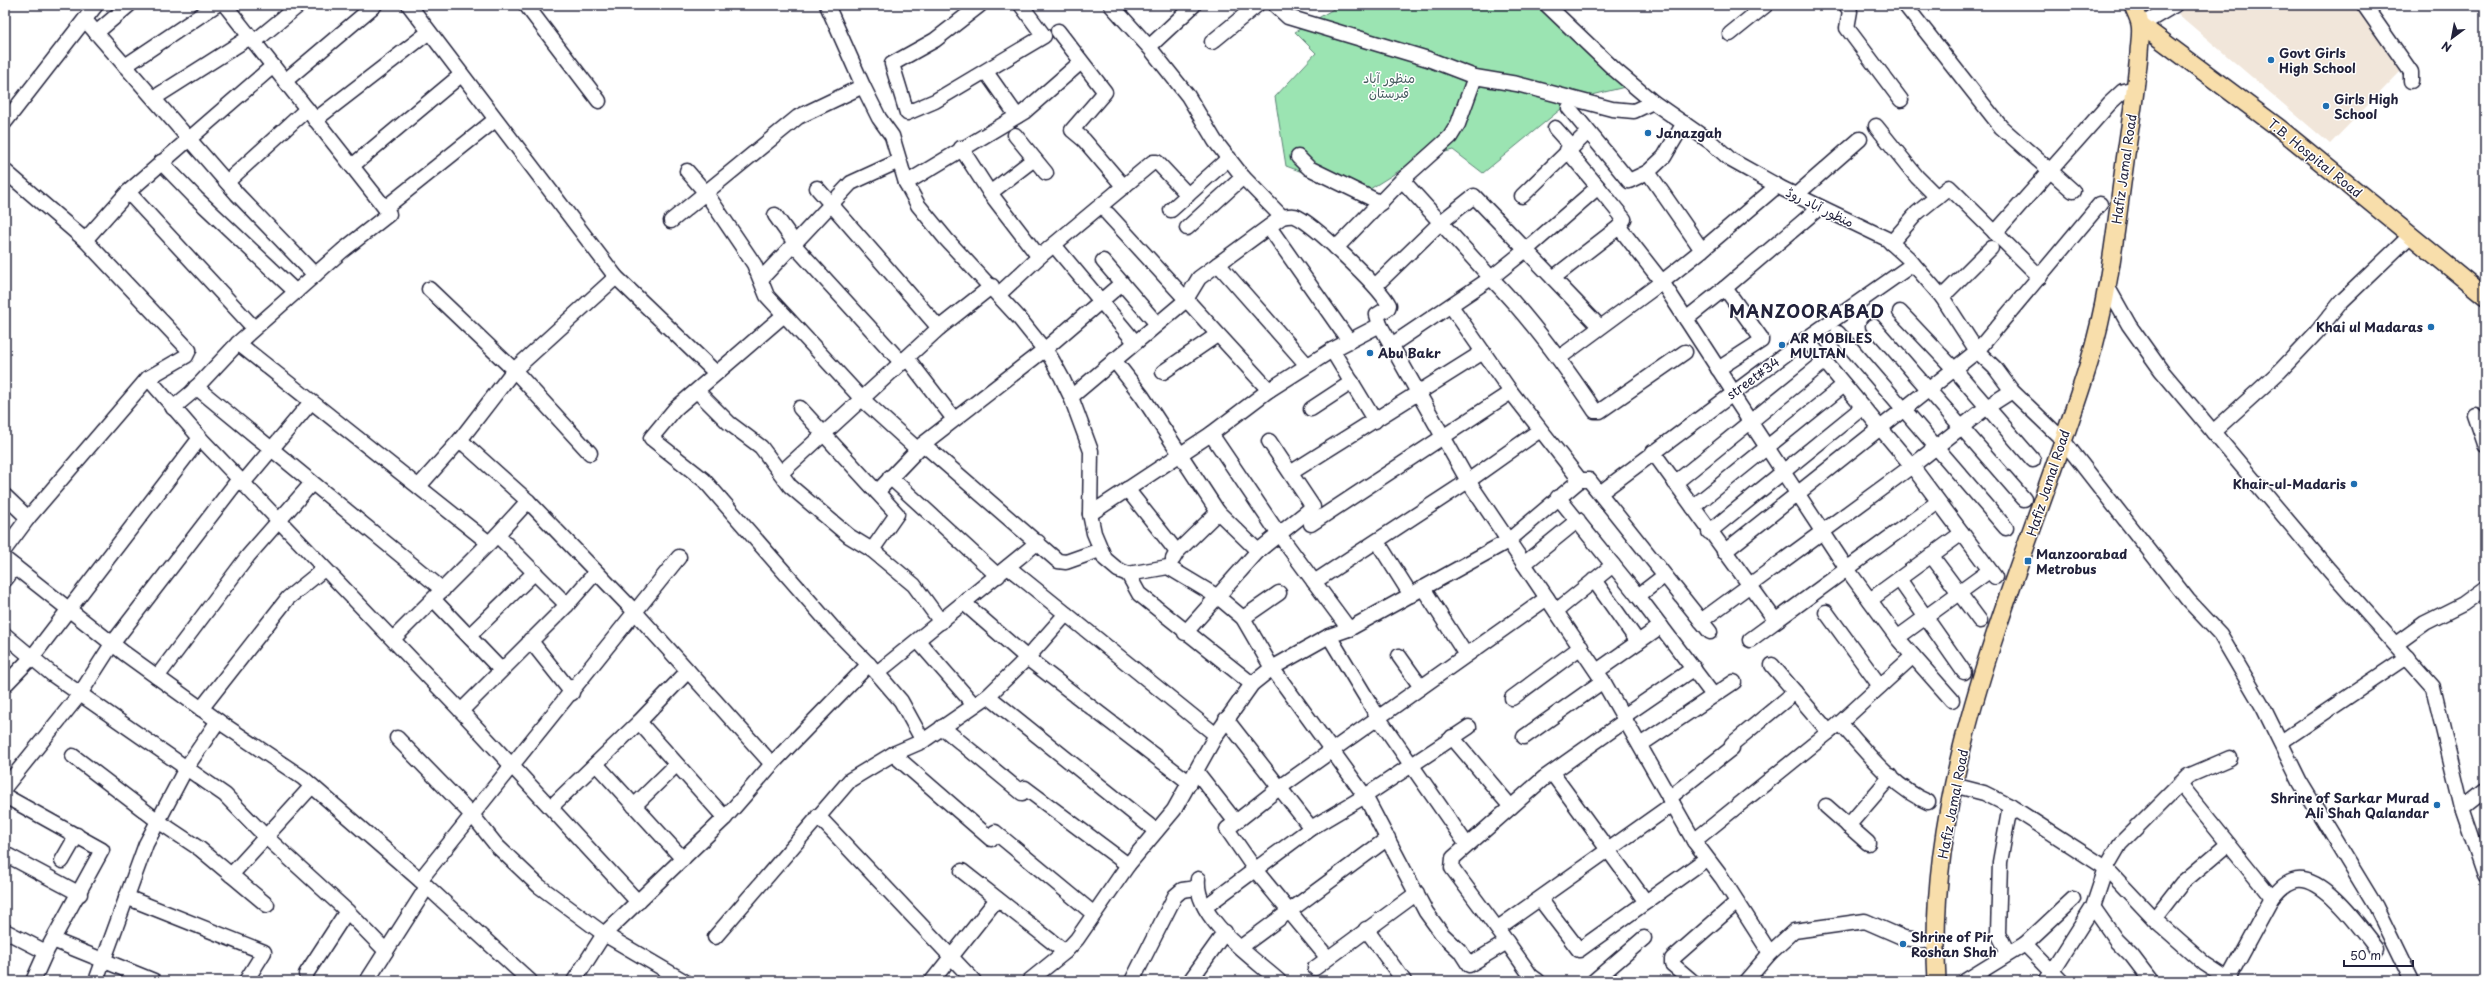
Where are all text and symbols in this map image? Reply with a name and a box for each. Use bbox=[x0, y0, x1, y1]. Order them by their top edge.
north arrow bbox=[2432, 18, 2472, 58]
text: N bbox=[2438, 37, 2455, 56]
place label: Govt Girls High School bbox=[2279, 43, 2356, 77]
marker: Govt Girls High School bbox=[2266, 55, 2276, 65]
park label: منظور آباد قبرستان bbox=[1363, 68, 1415, 102]
place label: Girls High School bbox=[2334, 89, 2399, 123]
marker: Girls High School bbox=[2321, 101, 2331, 111]
street label: Hafiz Jamal Road bbox=[2106, 113, 2141, 225]
street label: T.B. Hospital Road bbox=[2264, 114, 2366, 202]
place label: Janazgah bbox=[1656, 123, 1722, 142]
marker: Janazgah bbox=[1643, 128, 1653, 138]
street label: منظور آباد روڈ bbox=[1783, 182, 1857, 231]
district label: MANZOORABAD bbox=[1729, 298, 1885, 324]
place label: Khai ul Madaras bbox=[2316, 317, 2423, 336]
marker: Khai ul Madaras bbox=[2426, 322, 2436, 332]
place label: AR MOBILES MULTAN bbox=[1790, 328, 1872, 362]
marker: AR MOBILES MULTAN bbox=[1777, 340, 1787, 350]
place label: Abu Bakr bbox=[1377, 343, 1441, 362]
marker: Abu Bakr bbox=[1365, 348, 1375, 358]
street label: street#34 bbox=[1722, 352, 1783, 403]
street label: Hafiz Jamal Road bbox=[2021, 427, 2074, 539]
place label: Khair-ul-Madaris bbox=[2233, 474, 2346, 493]
marker: Khair-ul-Madaris bbox=[2349, 479, 2359, 489]
place label: Manzoorabad Metrobus bbox=[2036, 544, 2127, 578]
marker: Manzoorabad Metrobus bbox=[2023, 556, 2033, 566]
street label: Hafiz Jamal Road bbox=[1933, 748, 1972, 860]
place label: Shrine of Sarkar Murad Ali Shah Qalandar bbox=[2270, 788, 2429, 822]
marker: Shrine of Sarkar Murad Ali Shah Qalandar bbox=[2432, 800, 2442, 810]
place label: Shrine of Pir Roshan Shah bbox=[1911, 927, 1997, 961]
marker: Shrine of Pir Roshan Shah bbox=[1898, 939, 1908, 949]
scale bar bbox=[2344, 942, 2413, 968]
text: 50 m bbox=[2350, 946, 2381, 964]

